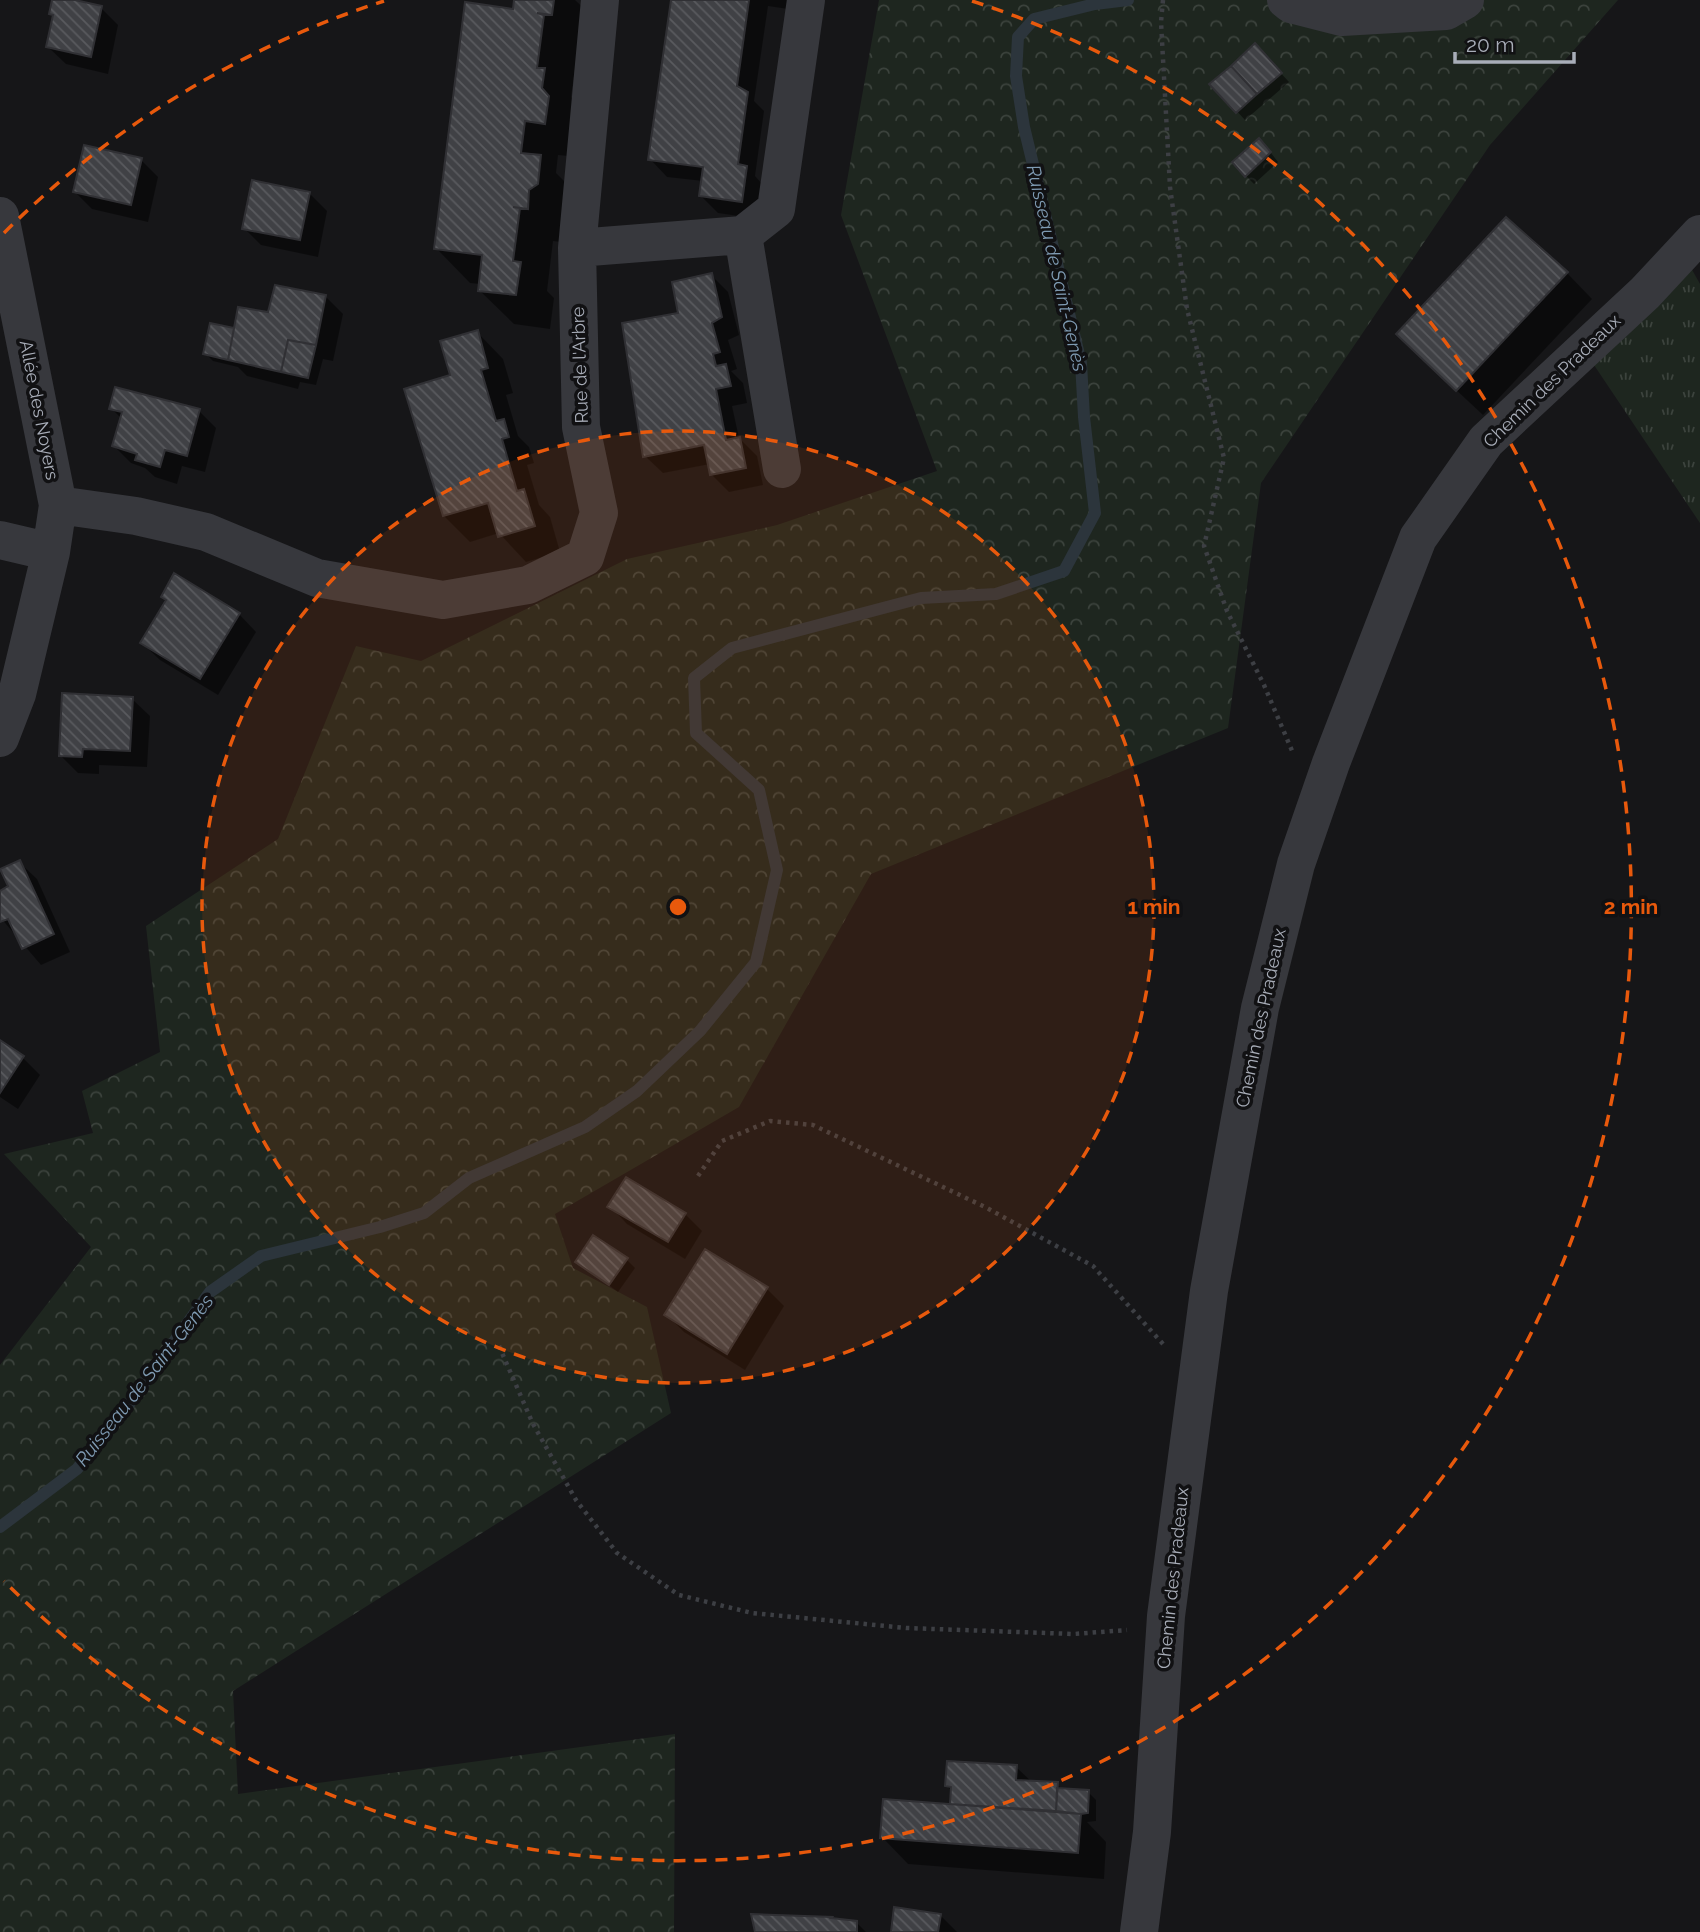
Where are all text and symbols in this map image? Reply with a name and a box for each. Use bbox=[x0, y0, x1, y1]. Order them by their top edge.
scale bar bbox=[1455, 21, 1574, 65]
text: 20 m bbox=[1466, 32, 1514, 57]
water label: Ruisseau de Saint-Genès bbox=[1023, 163, 1092, 374]
street label: Rue de l'Arbre bbox=[567, 306, 592, 424]
street label: Chemin des Pradeaux bbox=[1479, 310, 1625, 452]
street label: Allée des Noyers bbox=[16, 338, 63, 482]
text: 1 min bbox=[1127, 894, 1181, 919]
text: 2 min bbox=[1604, 894, 1658, 919]
centre of rings bbox=[666, 895, 690, 919]
street label: Chemin des Pradeaux bbox=[1231, 926, 1290, 1109]
water label: Ruisseau de Saint-Genès bbox=[70, 1290, 218, 1470]
street label: Chemin des Pradeaux bbox=[1153, 1486, 1192, 1670]

